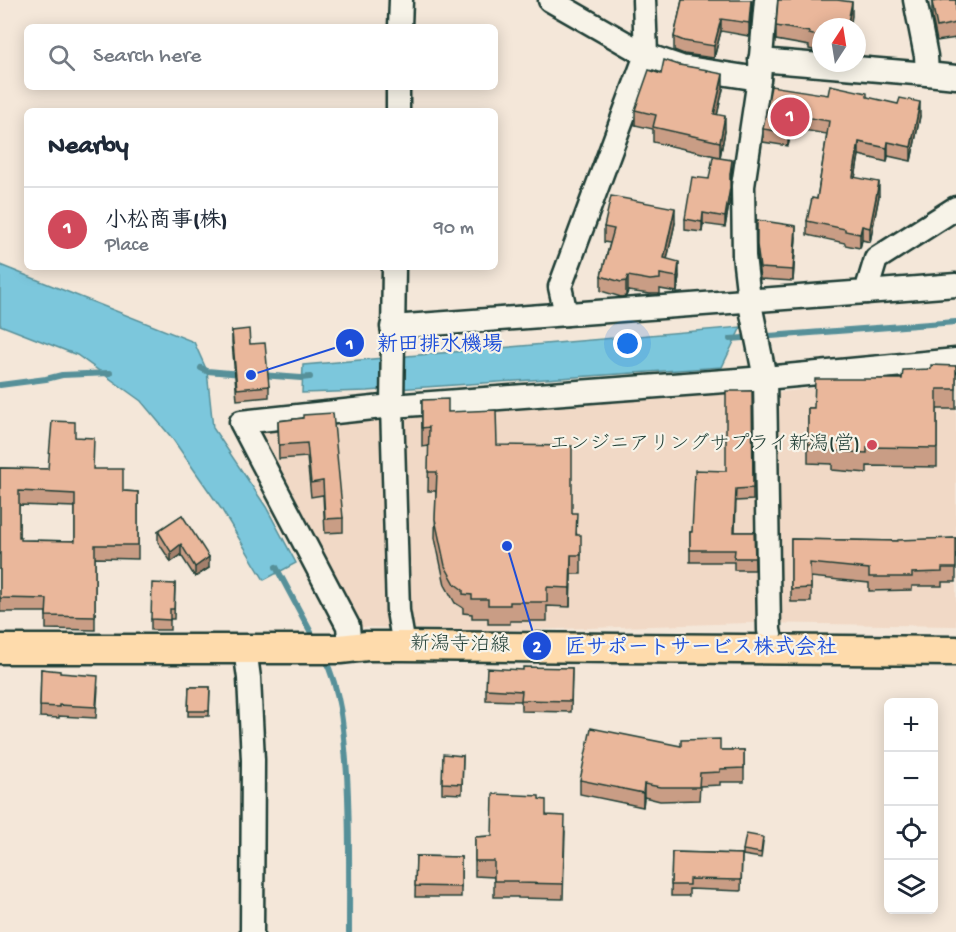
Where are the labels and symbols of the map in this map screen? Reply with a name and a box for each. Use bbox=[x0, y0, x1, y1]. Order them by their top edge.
north arrow bbox=[812, 18, 866, 72]
pin: 1 bbox=[770, 94, 810, 140]
callout: 新田排水機場 bbox=[335, 323, 515, 362]
your location bbox=[613, 329, 642, 358]
text: 新田排水機場 bbox=[377, 332, 503, 359]
text: 1 bbox=[345, 335, 354, 356]
place label: エンジニアリングサプライ新潟(営) bbox=[549, 432, 860, 457]
marker: エンジニアリングサプライ新潟(営) bbox=[865, 438, 879, 452]
callout: 匠サポートサービス株式会社 bbox=[522, 626, 849, 665]
street label: 新潟寺泊線 bbox=[410, 632, 510, 658]
text: 匠サポートサービス株式会社 bbox=[565, 635, 837, 662]
text: 2 bbox=[533, 638, 542, 659]

